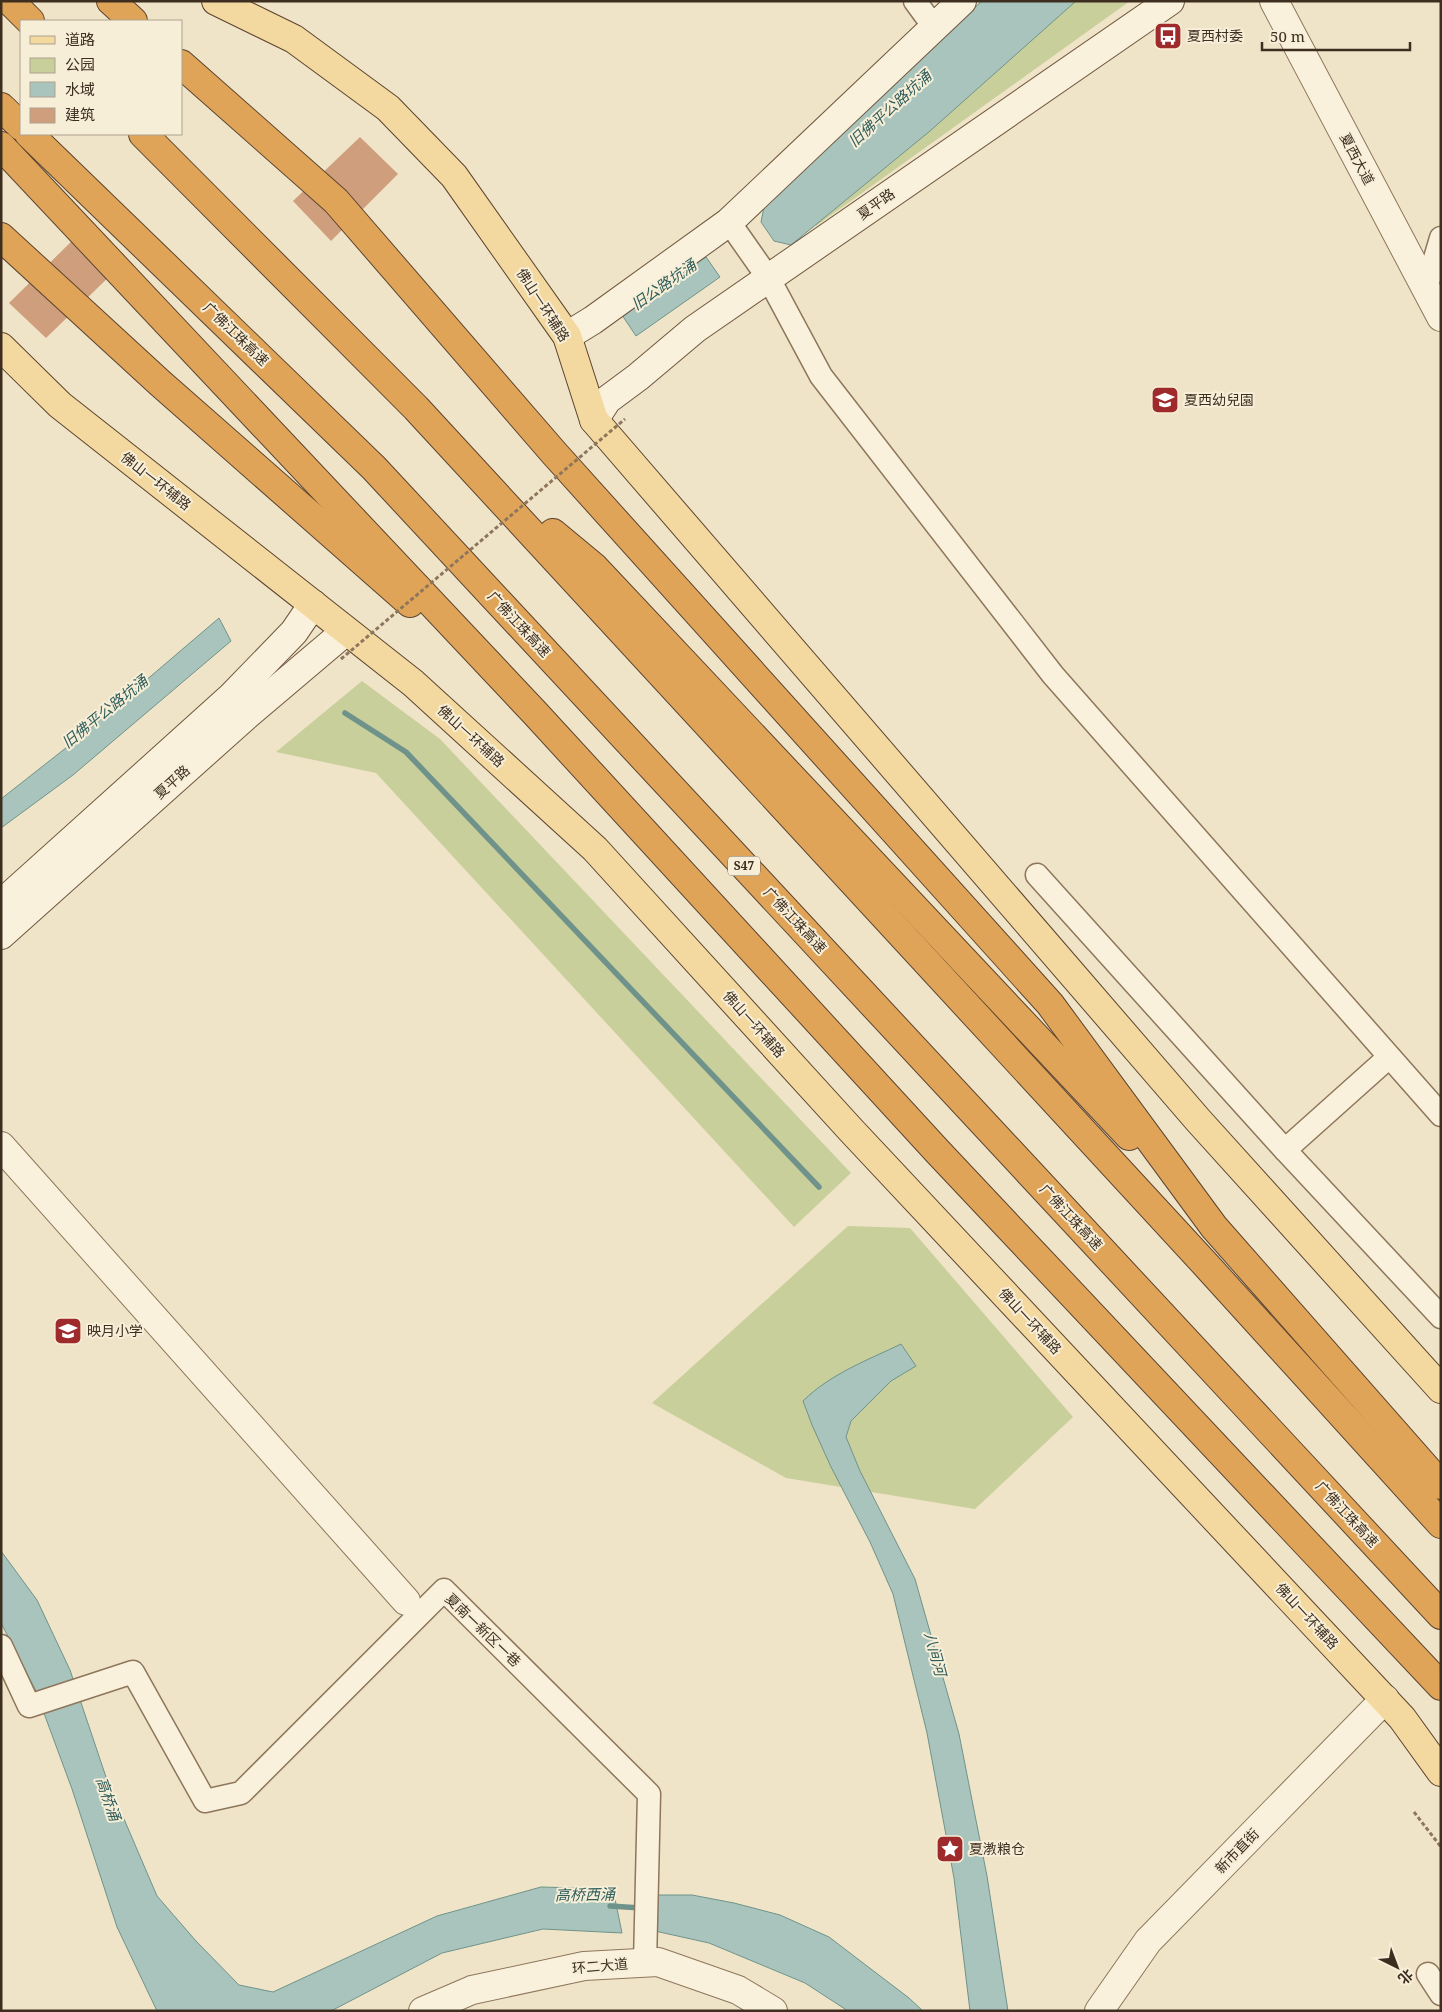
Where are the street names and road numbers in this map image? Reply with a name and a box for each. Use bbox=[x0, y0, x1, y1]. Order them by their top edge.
street label: 夏西大道 bbox=[1336, 130, 1379, 188]
street label: 夏平路 bbox=[853, 184, 898, 223]
street label: 佛山一环辅路 bbox=[513, 264, 574, 345]
street label: 广佛江珠高速 bbox=[200, 298, 273, 370]
street label: 佛山一环辅路 bbox=[117, 447, 195, 514]
street label: 广佛江珠高速 bbox=[484, 586, 555, 661]
street label: 佛山一环辅路 bbox=[434, 700, 509, 771]
street label: 夏平路 bbox=[150, 761, 194, 803]
road number: S47 bbox=[728, 856, 760, 876]
street label: 广佛江珠高速 bbox=[760, 882, 831, 957]
street label: 佛山一环辅路 bbox=[719, 986, 790, 1061]
street label: 广佛江珠高速 bbox=[1036, 1179, 1107, 1254]
street label: 佛山一环辅路 bbox=[995, 1283, 1066, 1358]
street label: 广佛江珠高速 bbox=[1312, 1476, 1383, 1551]
street label: 佛山一环辅路 bbox=[1272, 1578, 1343, 1653]
street label: 夏南一新区一巷 bbox=[442, 1589, 525, 1671]
street label: 新市直街 bbox=[1210, 1824, 1263, 1877]
street label: 环二大道 bbox=[571, 1954, 629, 1977]

